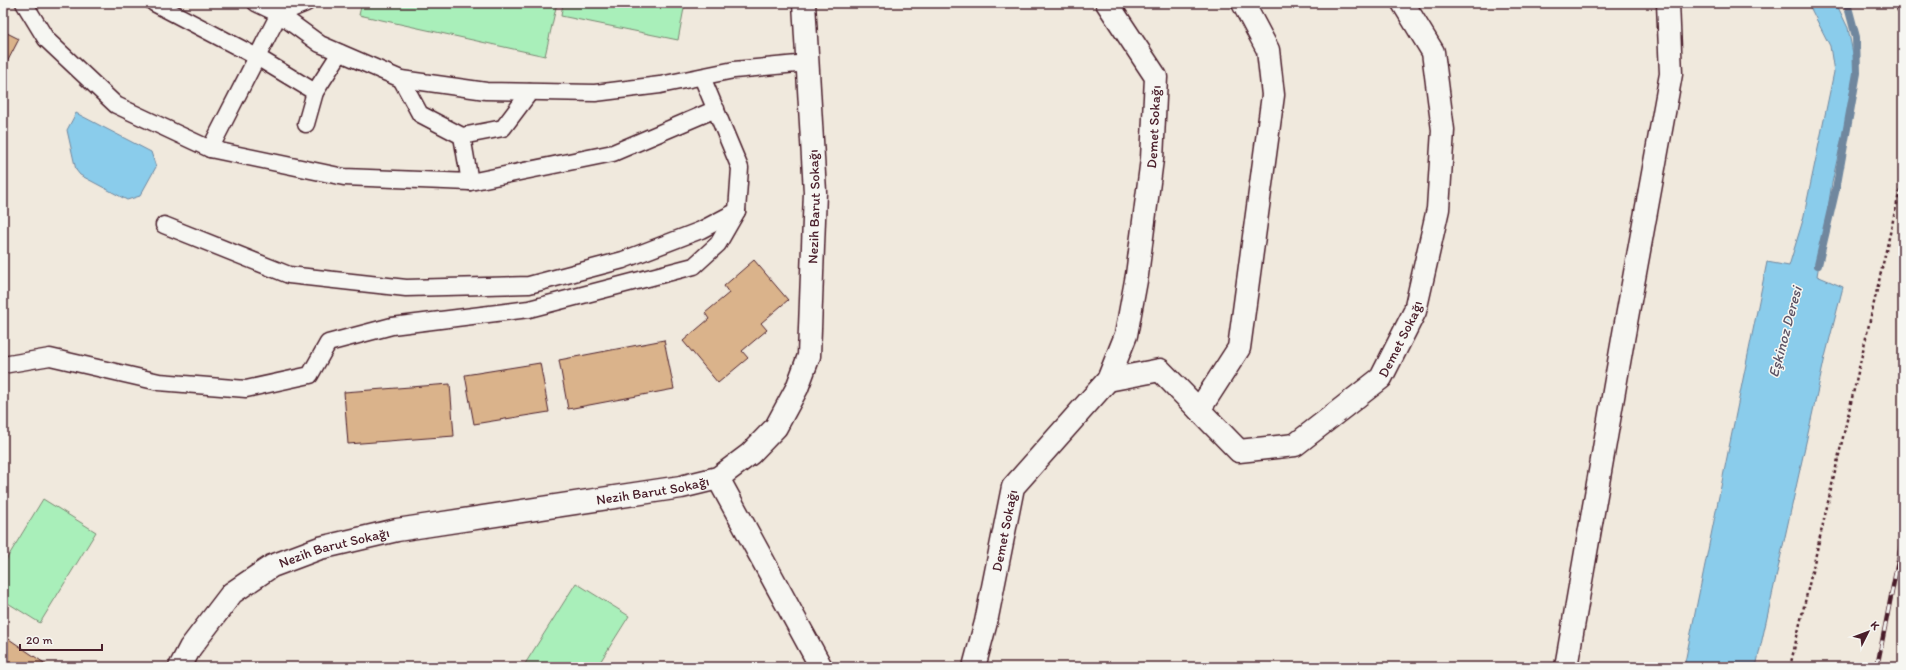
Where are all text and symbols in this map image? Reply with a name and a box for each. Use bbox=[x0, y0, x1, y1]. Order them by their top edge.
street label: Demet Sokağı bbox=[1142, 85, 1164, 169]
street label: Nezih Barut Sokağı bbox=[804, 149, 824, 264]
water label: Eşkinoz Deresi bbox=[1764, 283, 1806, 379]
street label: Demet Sokağı bbox=[1374, 299, 1425, 380]
street label: Nezih Barut Sokağı bbox=[595, 472, 711, 508]
street label: Demet Sokağı bbox=[988, 488, 1021, 573]
street label: Nezih Barut Sokağı bbox=[276, 524, 391, 571]
north arrow bbox=[1848, 612, 1888, 652]
text: K bbox=[1868, 619, 1883, 633]
scale bar bbox=[20, 626, 102, 652]
text: 20 m bbox=[26, 633, 53, 647]

